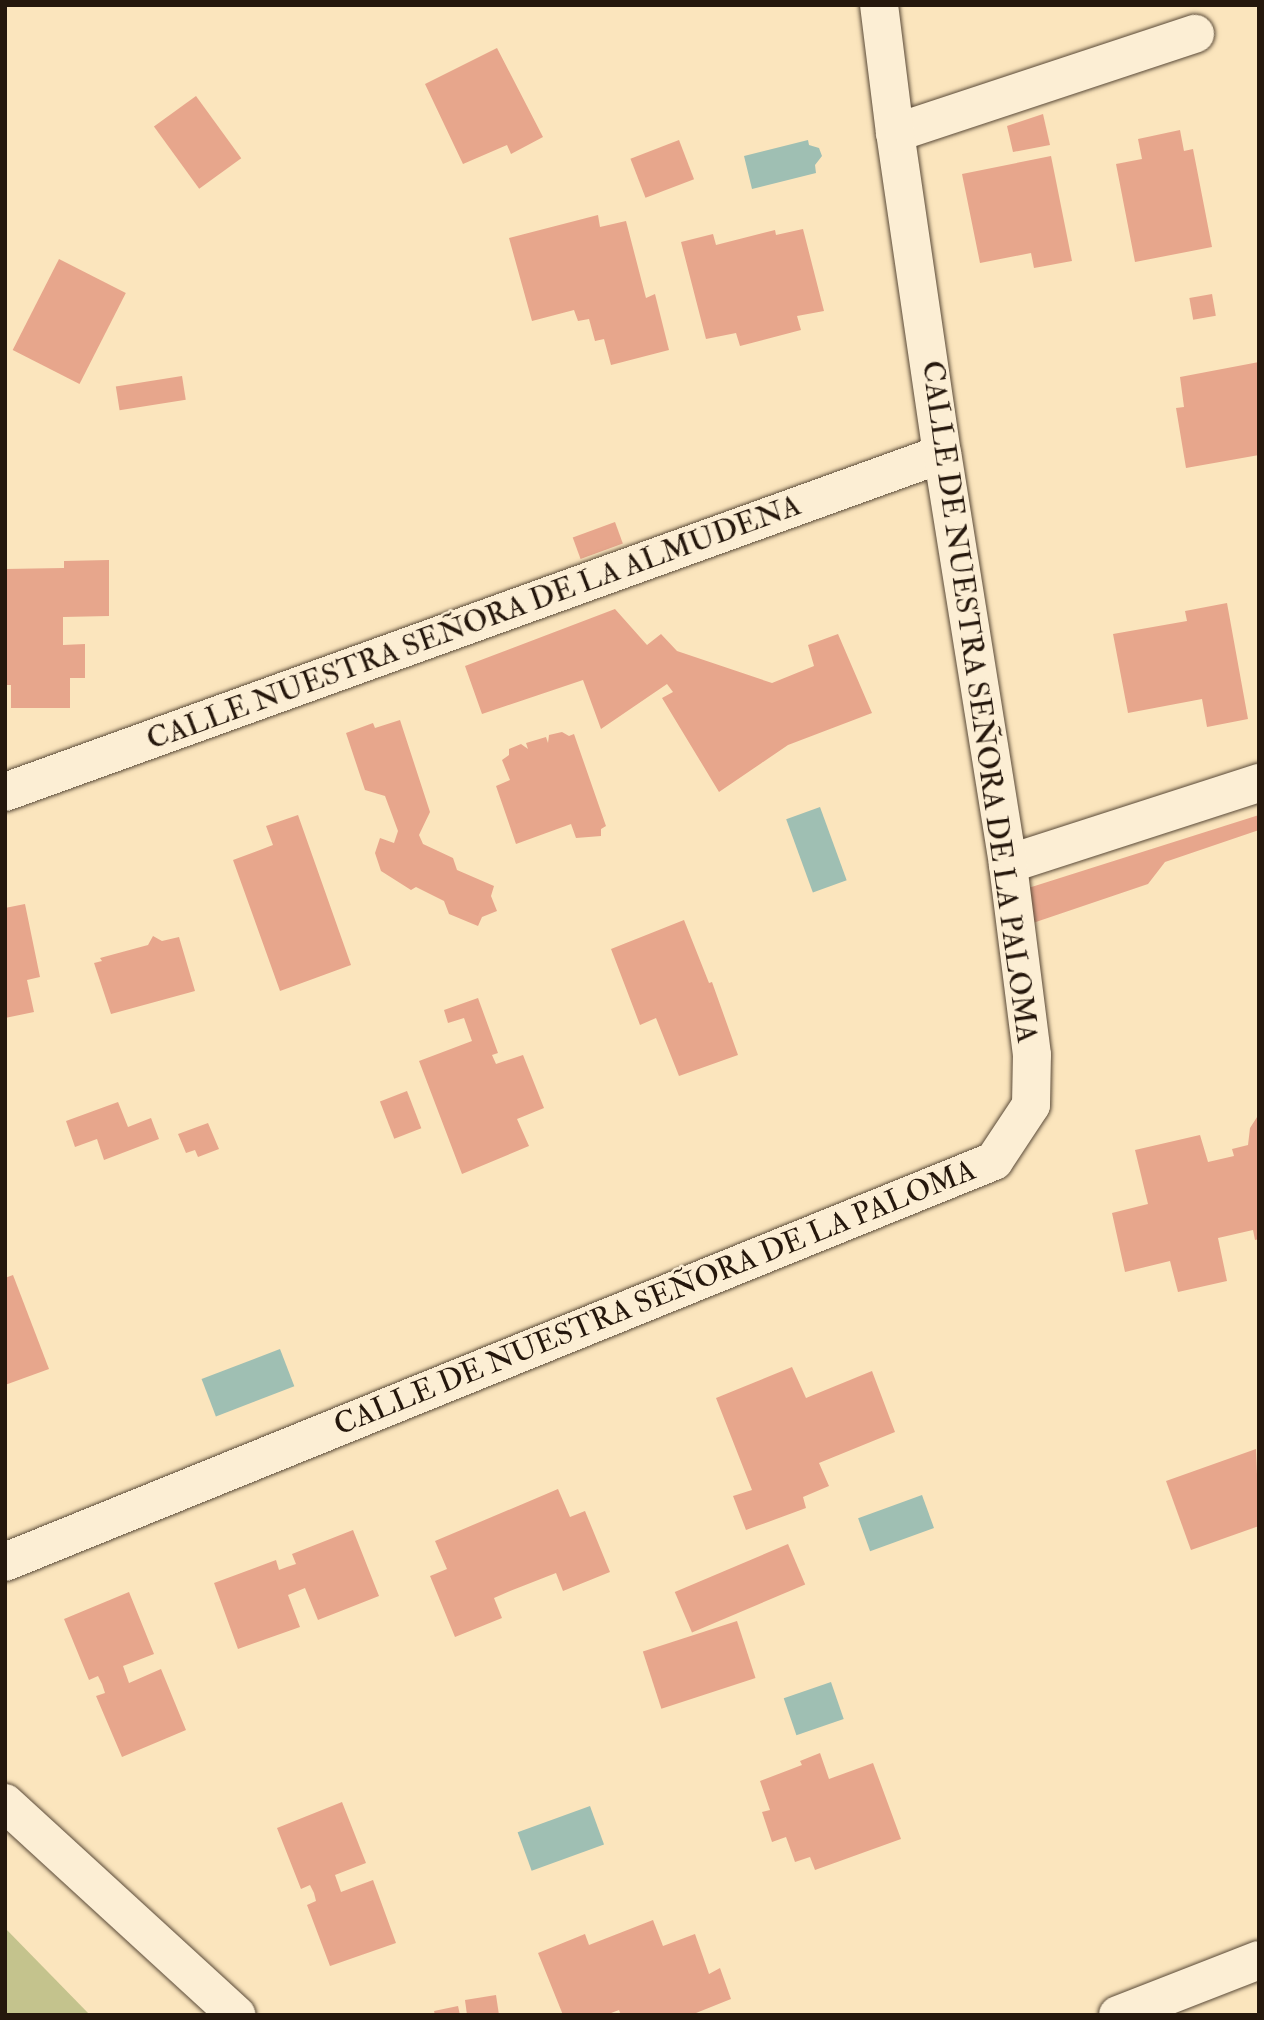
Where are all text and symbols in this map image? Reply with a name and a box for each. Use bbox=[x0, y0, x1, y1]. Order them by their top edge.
street label: CALLE DE NUESTRA SEÑORA DE LA PALOMA bbox=[913, 358, 1045, 1046]
street label: CALLE NUESTRA SEÑORA DE LA ALMUDENA bbox=[142, 488, 806, 758]
street label: CALLE DE NUESTRA SEÑORA DE LA PALOMA bbox=[329, 1152, 981, 1444]

